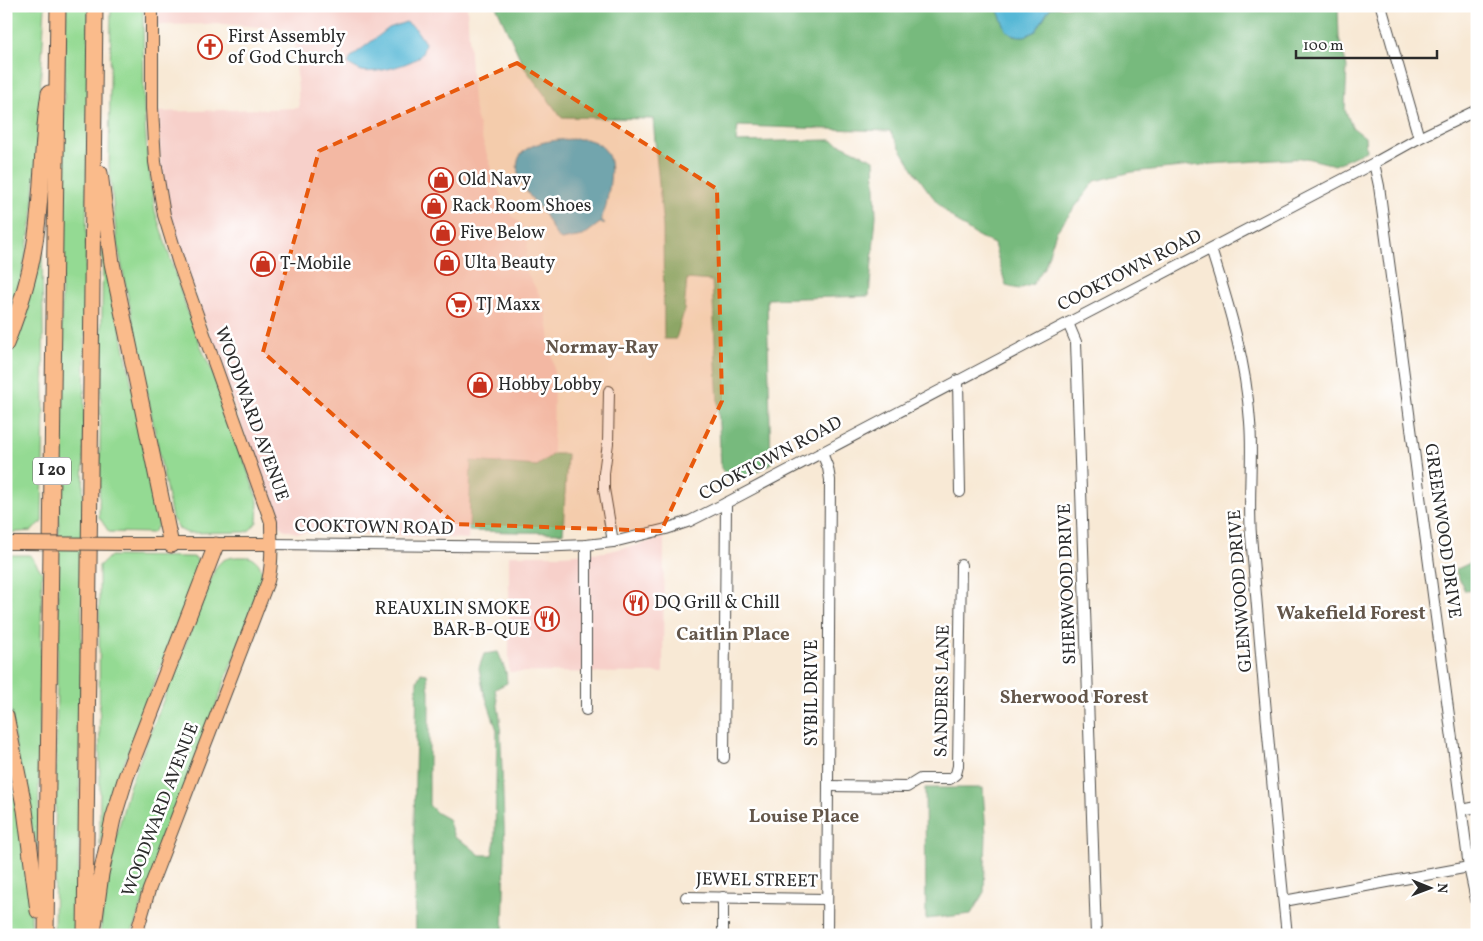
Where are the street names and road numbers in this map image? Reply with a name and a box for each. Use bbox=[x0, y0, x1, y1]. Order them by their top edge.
street label: COOKTOWN ROAD bbox=[1054, 224, 1206, 318]
street label: WOODWARD AVENUE bbox=[208, 323, 294, 505]
street label: COOKTOWN ROAD bbox=[695, 411, 847, 507]
street label: GREENWOOD DRIVE bbox=[1417, 442, 1467, 620]
road number: I 20 bbox=[33, 458, 71, 484]
street label: SHERWOOD DRIVE bbox=[1053, 503, 1083, 665]
street label: GLENWOOD DRIVE bbox=[1223, 509, 1259, 673]
street label: COOKTOWN ROAD bbox=[294, 514, 454, 542]
street label: SANDERS LANE bbox=[929, 624, 957, 758]
street label: SYBIL DRIVE bbox=[800, 639, 825, 747]
street label: WOODWARD AVENUE bbox=[116, 719, 206, 901]
street label: JEWEL STREET bbox=[696, 867, 819, 895]

